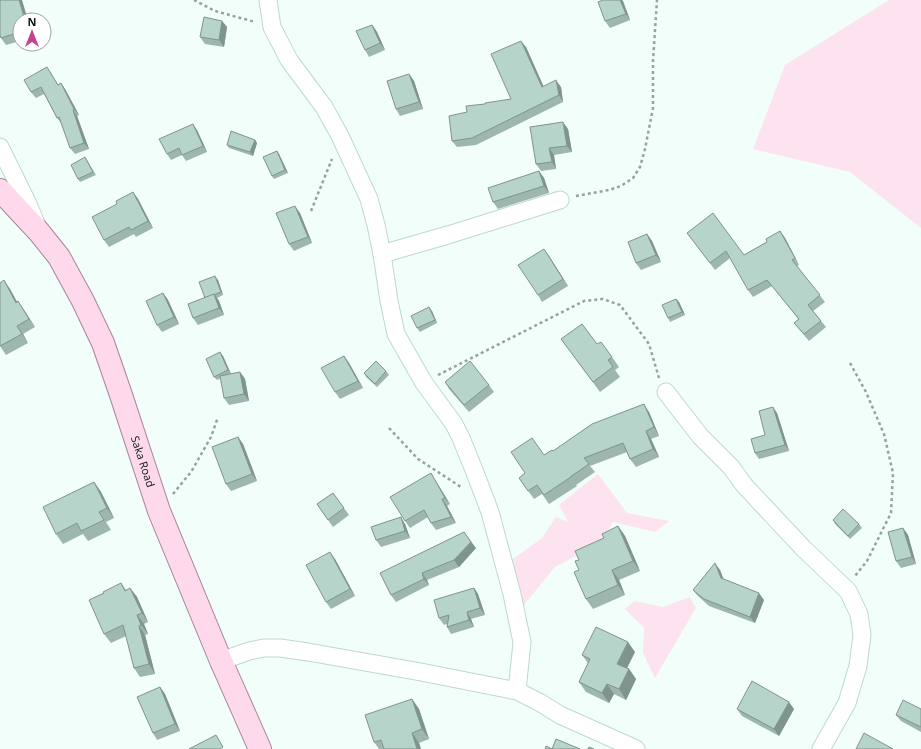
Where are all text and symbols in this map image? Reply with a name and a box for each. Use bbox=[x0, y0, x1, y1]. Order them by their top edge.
north arrow bbox=[12, 12, 52, 52]
text: N bbox=[28, 14, 36, 29]
street label: Saka Road bbox=[128, 434, 159, 489]

